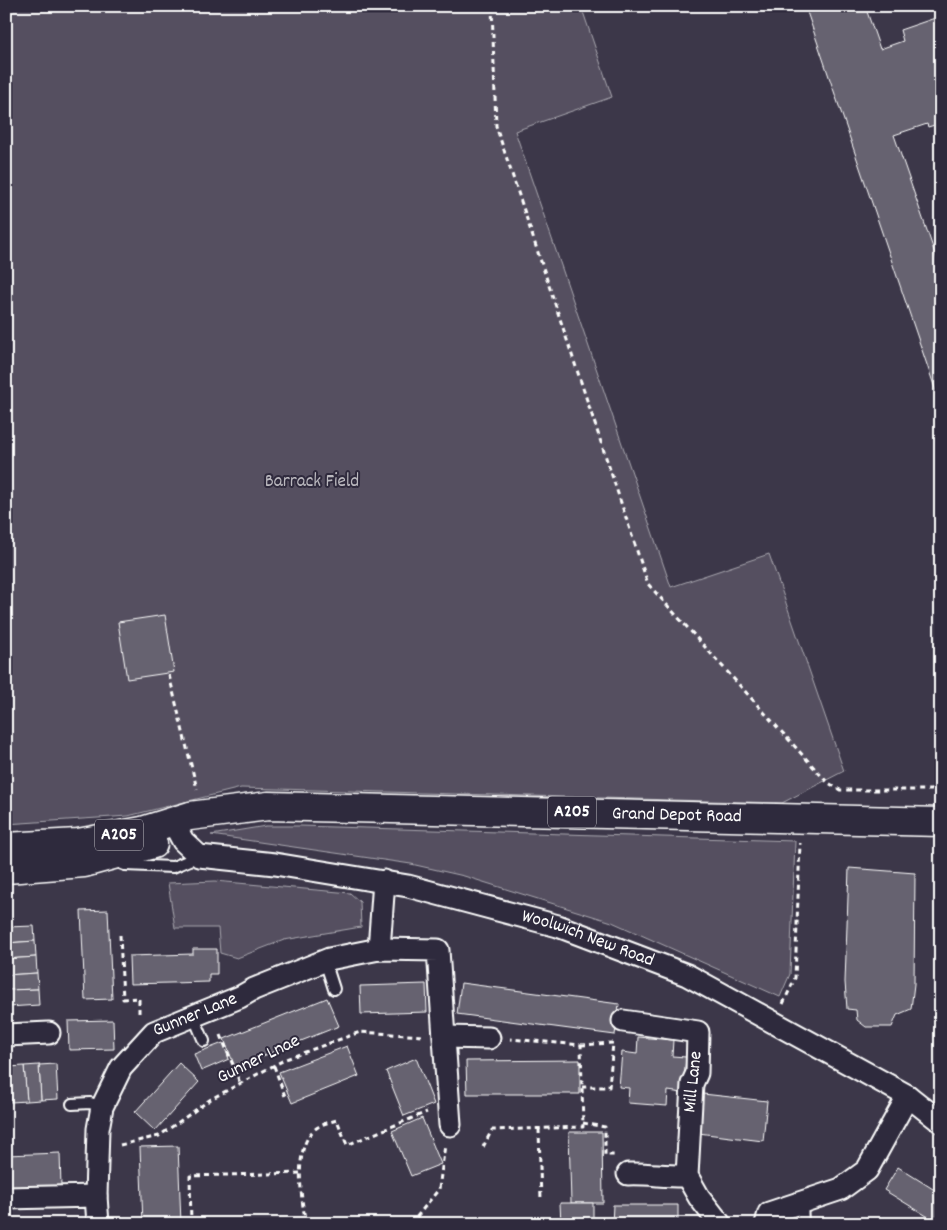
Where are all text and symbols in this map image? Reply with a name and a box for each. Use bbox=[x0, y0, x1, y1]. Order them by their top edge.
park label: Barrack Field bbox=[265, 469, 359, 496]
road number: A205 bbox=[548, 796, 596, 828]
street label: Grand Depot Road bbox=[611, 801, 742, 831]
road number: A205 bbox=[95, 820, 143, 850]
street label: Woolwich New Road bbox=[519, 903, 658, 975]
street label: Gunner Lane bbox=[149, 986, 241, 1045]
street label: Gunner Lnae bbox=[213, 1028, 305, 1092]
street label: Mill Lane bbox=[677, 1050, 711, 1114]

